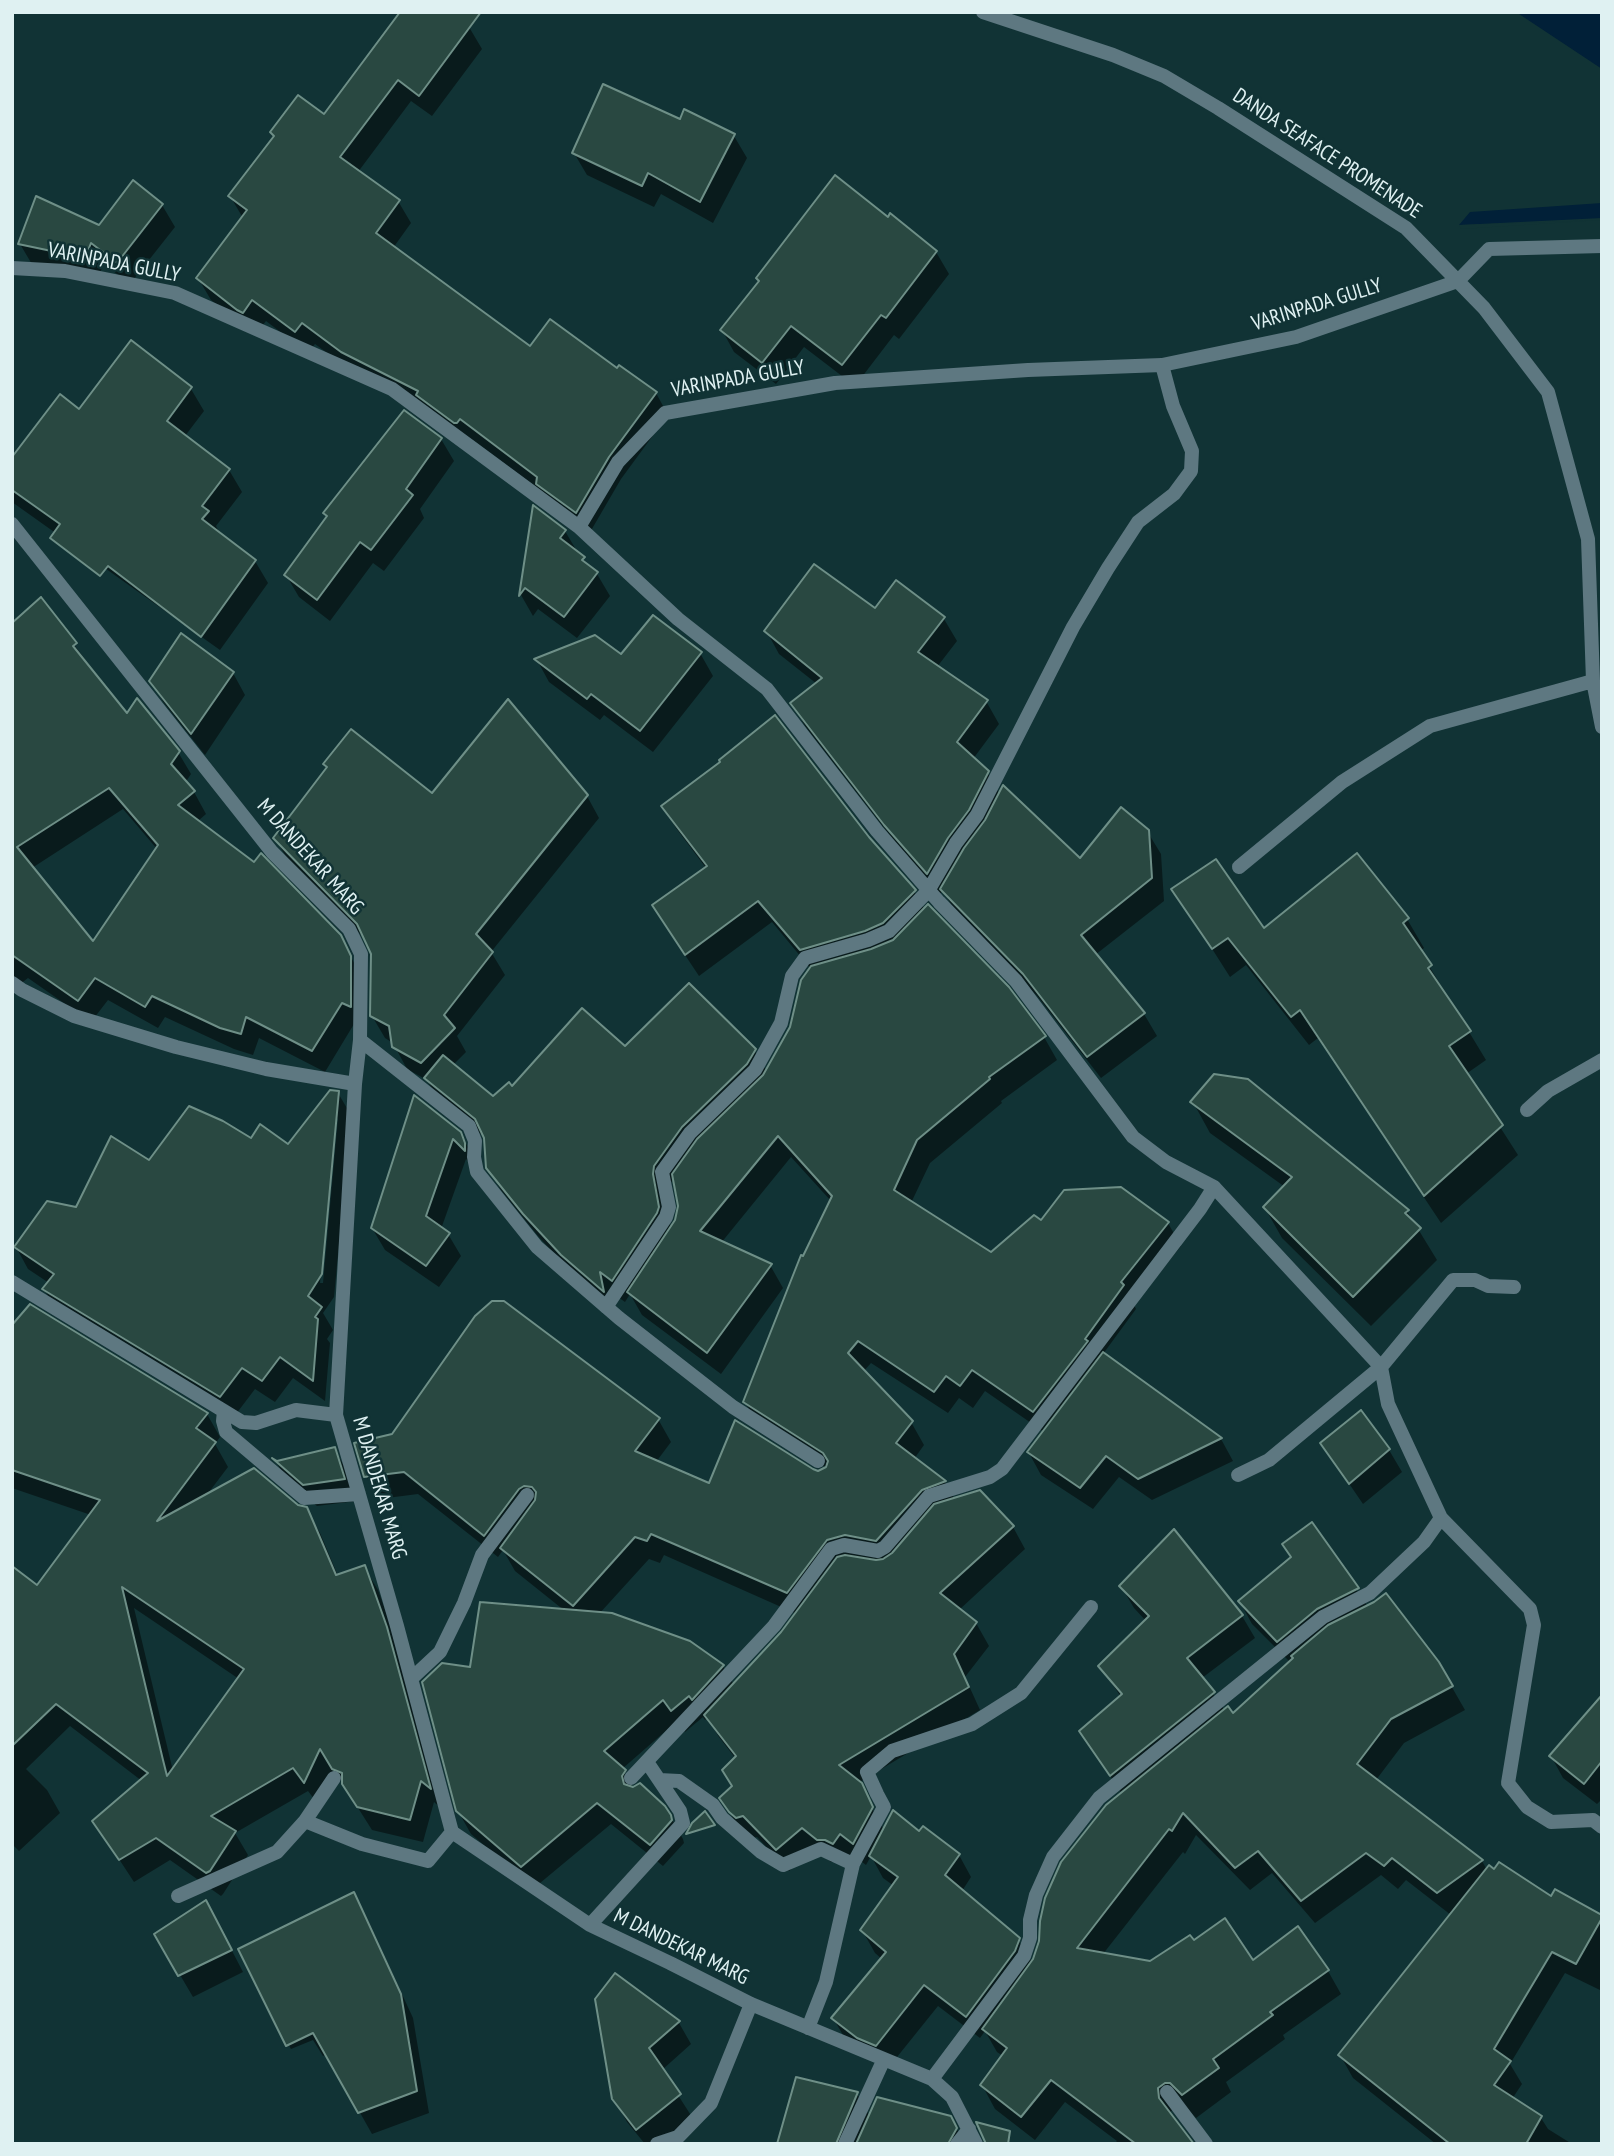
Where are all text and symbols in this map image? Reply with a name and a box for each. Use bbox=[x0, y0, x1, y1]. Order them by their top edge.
street label: DANDA SEAFACE PROMENADE bbox=[1228, 83, 1426, 225]
street label: VARINPADA GULLY bbox=[45, 238, 183, 288]
street label: VARINPADA GULLY bbox=[1249, 273, 1385, 337]
street label: VARINPADA GULLY bbox=[669, 355, 807, 403]
street label: M DANDEKAR MARG bbox=[251, 794, 369, 920]
street label: M DANDEKAR MARG bbox=[347, 1414, 411, 1562]
street label: M DANDEKAR MARG bbox=[609, 1903, 753, 1991]

